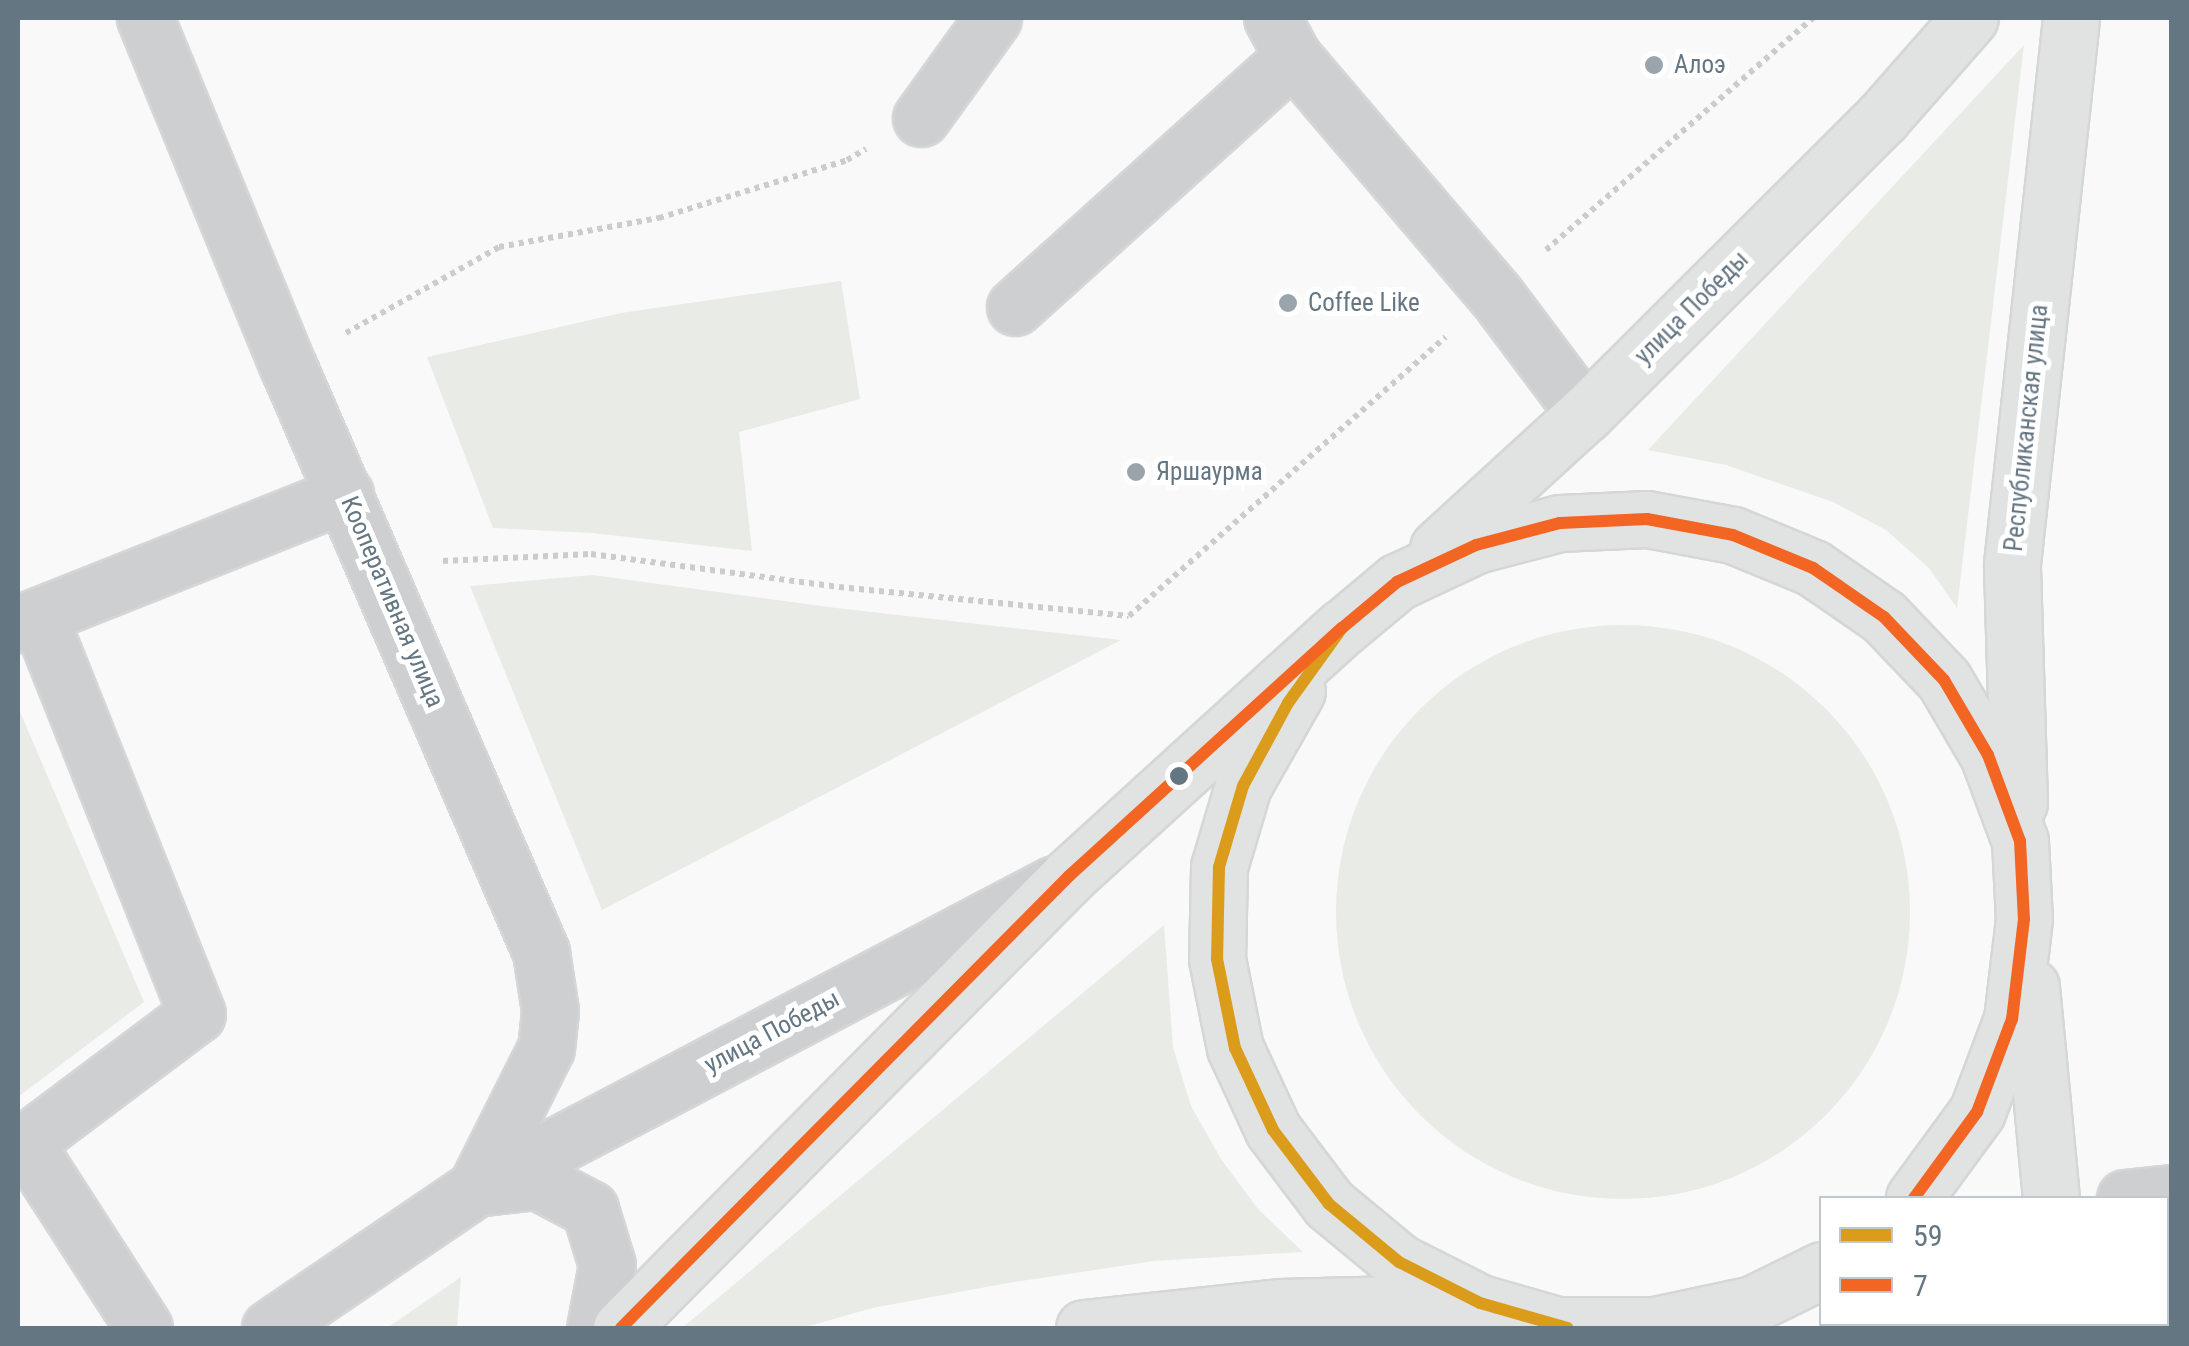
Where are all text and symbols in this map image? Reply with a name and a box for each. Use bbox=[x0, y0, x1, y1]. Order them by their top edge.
place label: Алоэ bbox=[1674, 50, 1726, 80]
marker: Алоэ bbox=[1643, 54, 1665, 76]
street label: улица Победы bbox=[1629, 245, 1755, 371]
place label: Coffee Like bbox=[1308, 288, 1420, 318]
marker: Coffee Like bbox=[1277, 292, 1299, 314]
street label: Республиканская улица bbox=[1999, 303, 2055, 553]
place label: Яршаурма bbox=[1156, 457, 1263, 487]
marker: Яршаурма bbox=[1125, 461, 1147, 483]
street label: Кооперативная улица bbox=[334, 492, 450, 712]
unlabelled marker bbox=[1169, 766, 1189, 786]
street label: улица Победы bbox=[699, 984, 845, 1080]
legend bbox=[1819, 1196, 2169, 1326]
text: 59 bbox=[1913, 1218, 1943, 1253]
text: 7 bbox=[1913, 1268, 1928, 1303]

